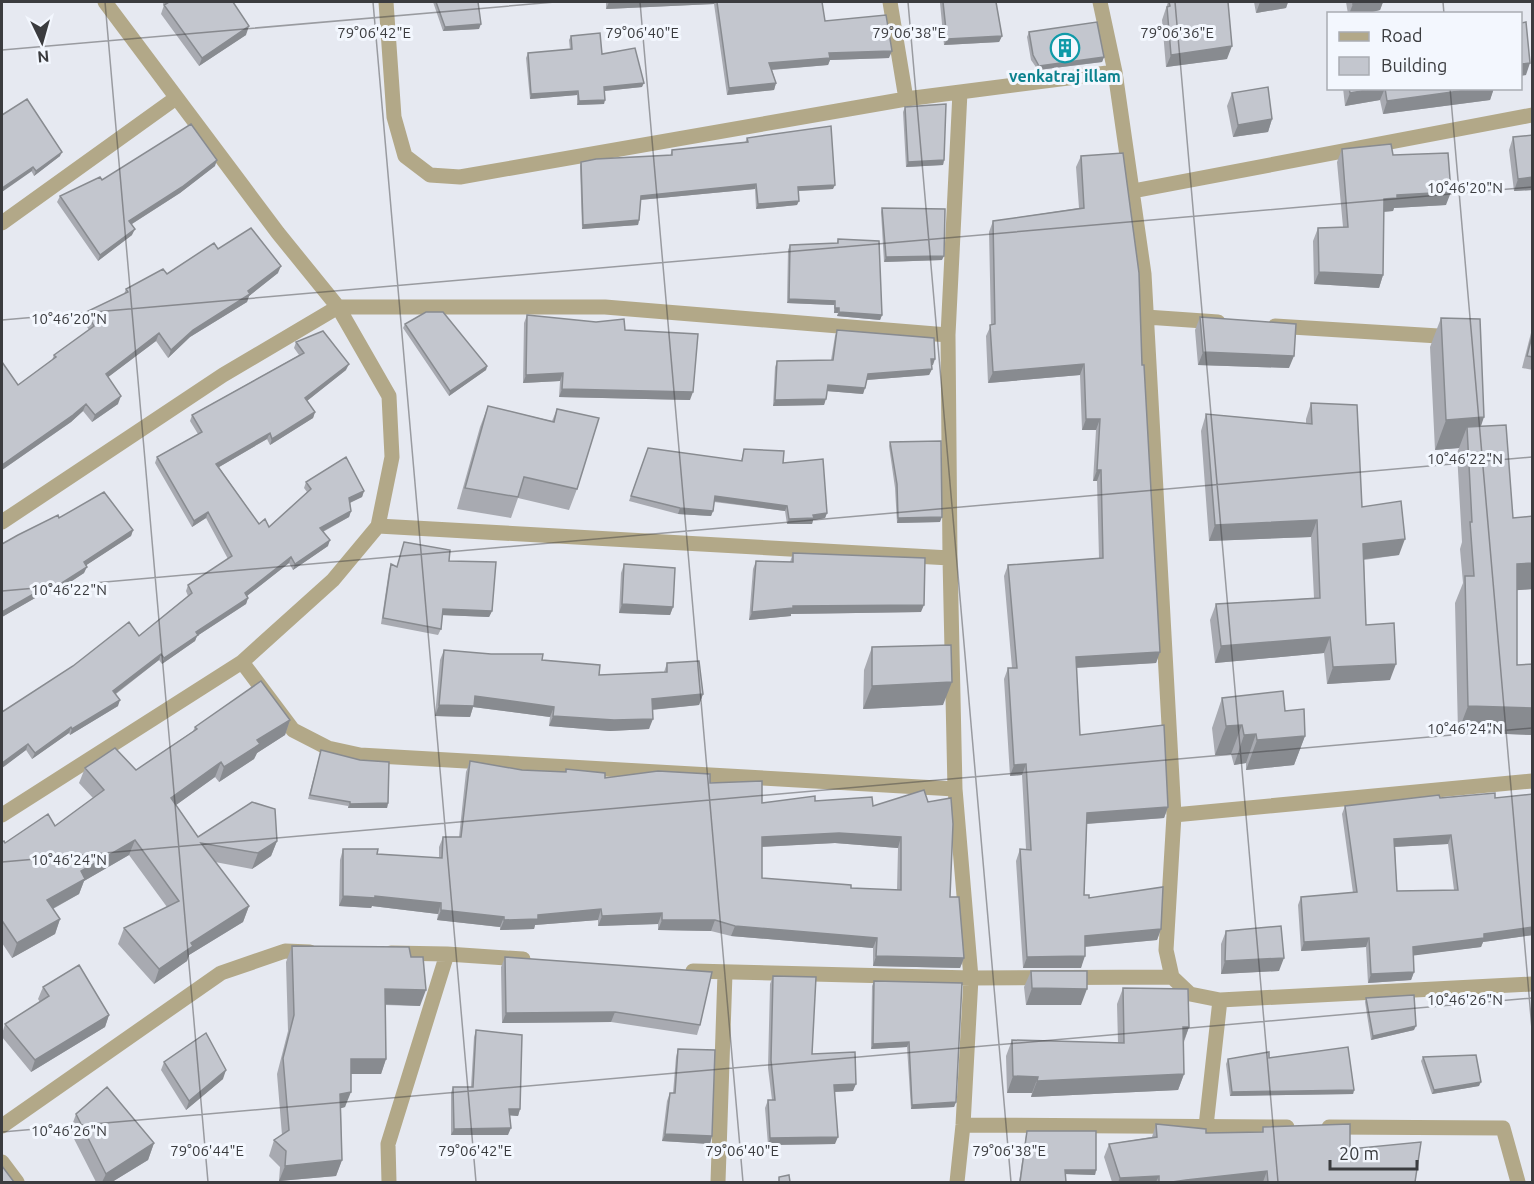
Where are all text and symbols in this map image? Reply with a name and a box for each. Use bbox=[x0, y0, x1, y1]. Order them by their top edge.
north arrow bbox=[12, 12, 72, 72]
legend bbox=[1327, 12, 1522, 90]
text: 79°06'42"E bbox=[337, 24, 411, 41]
text: 79°06'40"E bbox=[605, 24, 679, 41]
text: 79°06'38"E bbox=[872, 24, 946, 41]
text: 79°06'36"E bbox=[1140, 24, 1214, 41]
text: Road bbox=[1381, 25, 1423, 45]
building icon: venkatraj illam bbox=[1049, 32, 1081, 64]
text: N bbox=[37, 47, 50, 66]
text: Building bbox=[1381, 55, 1447, 75]
place label: venkatraj illam bbox=[1009, 67, 1121, 85]
text: 10°46'20"N bbox=[1427, 179, 1503, 196]
text: 10°46'20"N bbox=[31, 310, 107, 327]
text: 10°46'22"N bbox=[1427, 450, 1503, 467]
text: 10°46'22"N bbox=[31, 581, 107, 598]
text: 10°46'24"N bbox=[1427, 720, 1503, 737]
text: 10°46'24"N bbox=[31, 851, 107, 868]
text: 10°46'26"N bbox=[1427, 991, 1503, 1008]
text: 10°46'26"N bbox=[31, 1122, 107, 1139]
scale bar bbox=[1330, 1133, 1417, 1171]
text: 79°06'44"E bbox=[170, 1142, 244, 1159]
text: 79°06'42"E bbox=[438, 1142, 512, 1159]
text: 79°06'40"E bbox=[705, 1142, 779, 1159]
text: 79°06'38"E bbox=[972, 1142, 1046, 1159]
text: 20 m bbox=[1339, 1143, 1379, 1163]

